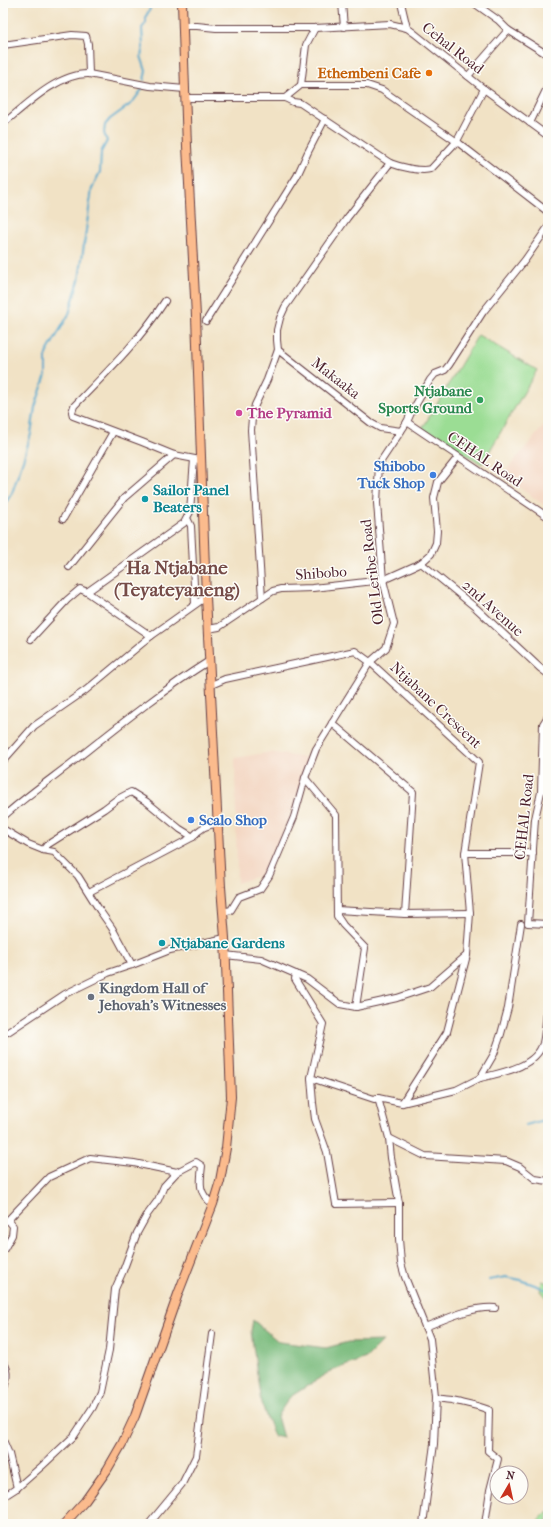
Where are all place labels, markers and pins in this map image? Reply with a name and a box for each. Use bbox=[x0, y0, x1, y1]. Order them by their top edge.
place label: Ethembeni Cafe bbox=[318, 64, 422, 82]
marker: Ethembeni Cafe bbox=[424, 68, 434, 78]
place label: Ntjabane Sports Ground bbox=[378, 382, 473, 417]
marker: Ntjabane Sports Ground bbox=[475, 395, 485, 405]
place label: The Pyramid bbox=[246, 404, 333, 422]
marker: The Pyramid bbox=[234, 408, 244, 418]
place label: Shibobo Tuck Shop bbox=[356, 457, 425, 492]
marker: Shibobo Tuck Shop bbox=[428, 470, 438, 480]
place label: Sailor Panel Beaters bbox=[153, 481, 230, 516]
marker: Sailor Panel Beaters bbox=[140, 494, 150, 504]
place label: Scalo Shop bbox=[199, 811, 267, 829]
marker: Scalo Shop bbox=[186, 815, 196, 825]
place label: Ntjabane Gardens bbox=[170, 934, 285, 952]
marker: Ntjabane Gardens bbox=[157, 938, 167, 948]
place label: Kingdom Hall of Jehovah's Witnesses bbox=[97, 979, 227, 1014]
marker: Kingdom Hall of Jehovah's Witnesses bbox=[86, 992, 96, 1002]

